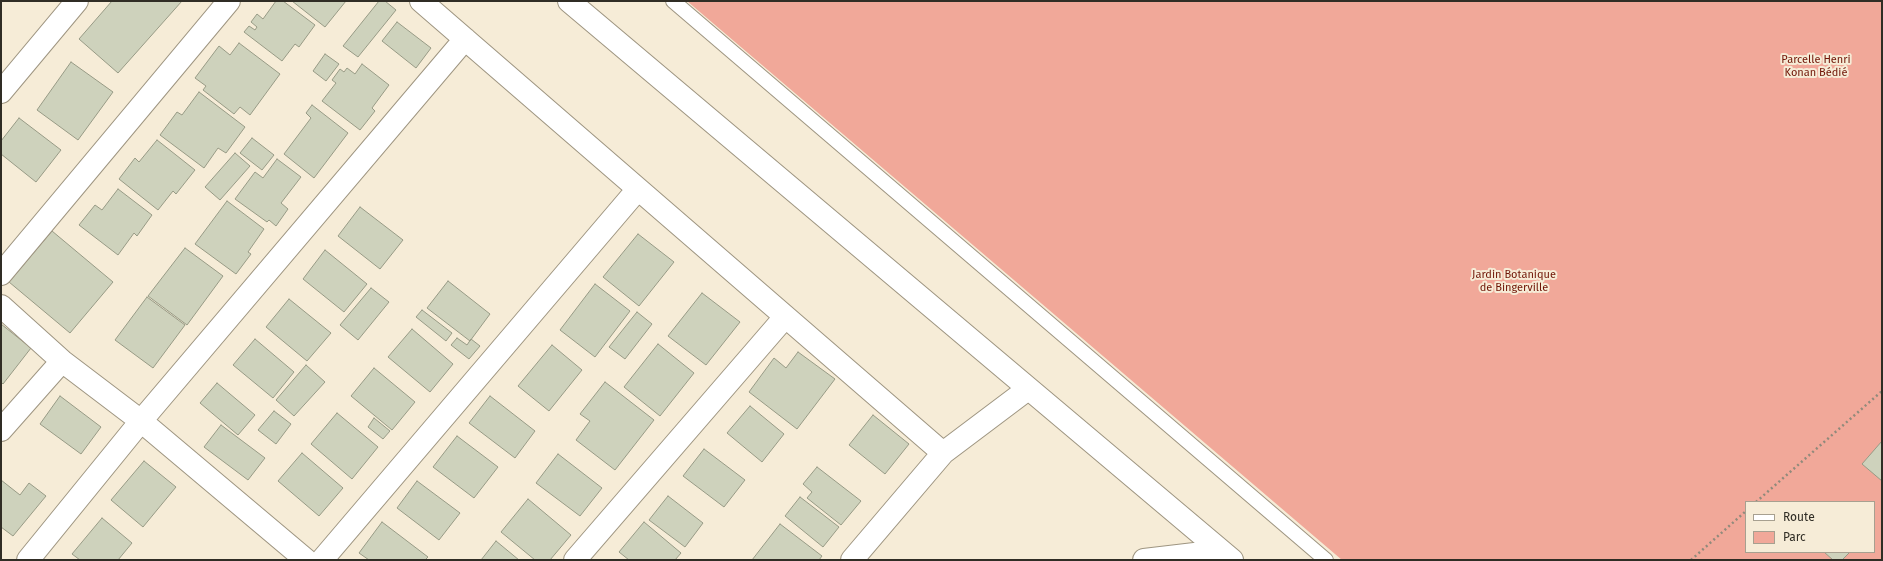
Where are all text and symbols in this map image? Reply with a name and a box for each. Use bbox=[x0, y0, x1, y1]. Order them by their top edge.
park label: Parcelle Henri Konan Bédié bbox=[1781, 53, 1851, 79]
park label: Jardin Botanique de Bingerville bbox=[1472, 268, 1556, 294]
legend bbox=[1745, 501, 1875, 553]
text: Route bbox=[1783, 510, 1815, 524]
text: Parc bbox=[1783, 530, 1806, 544]

